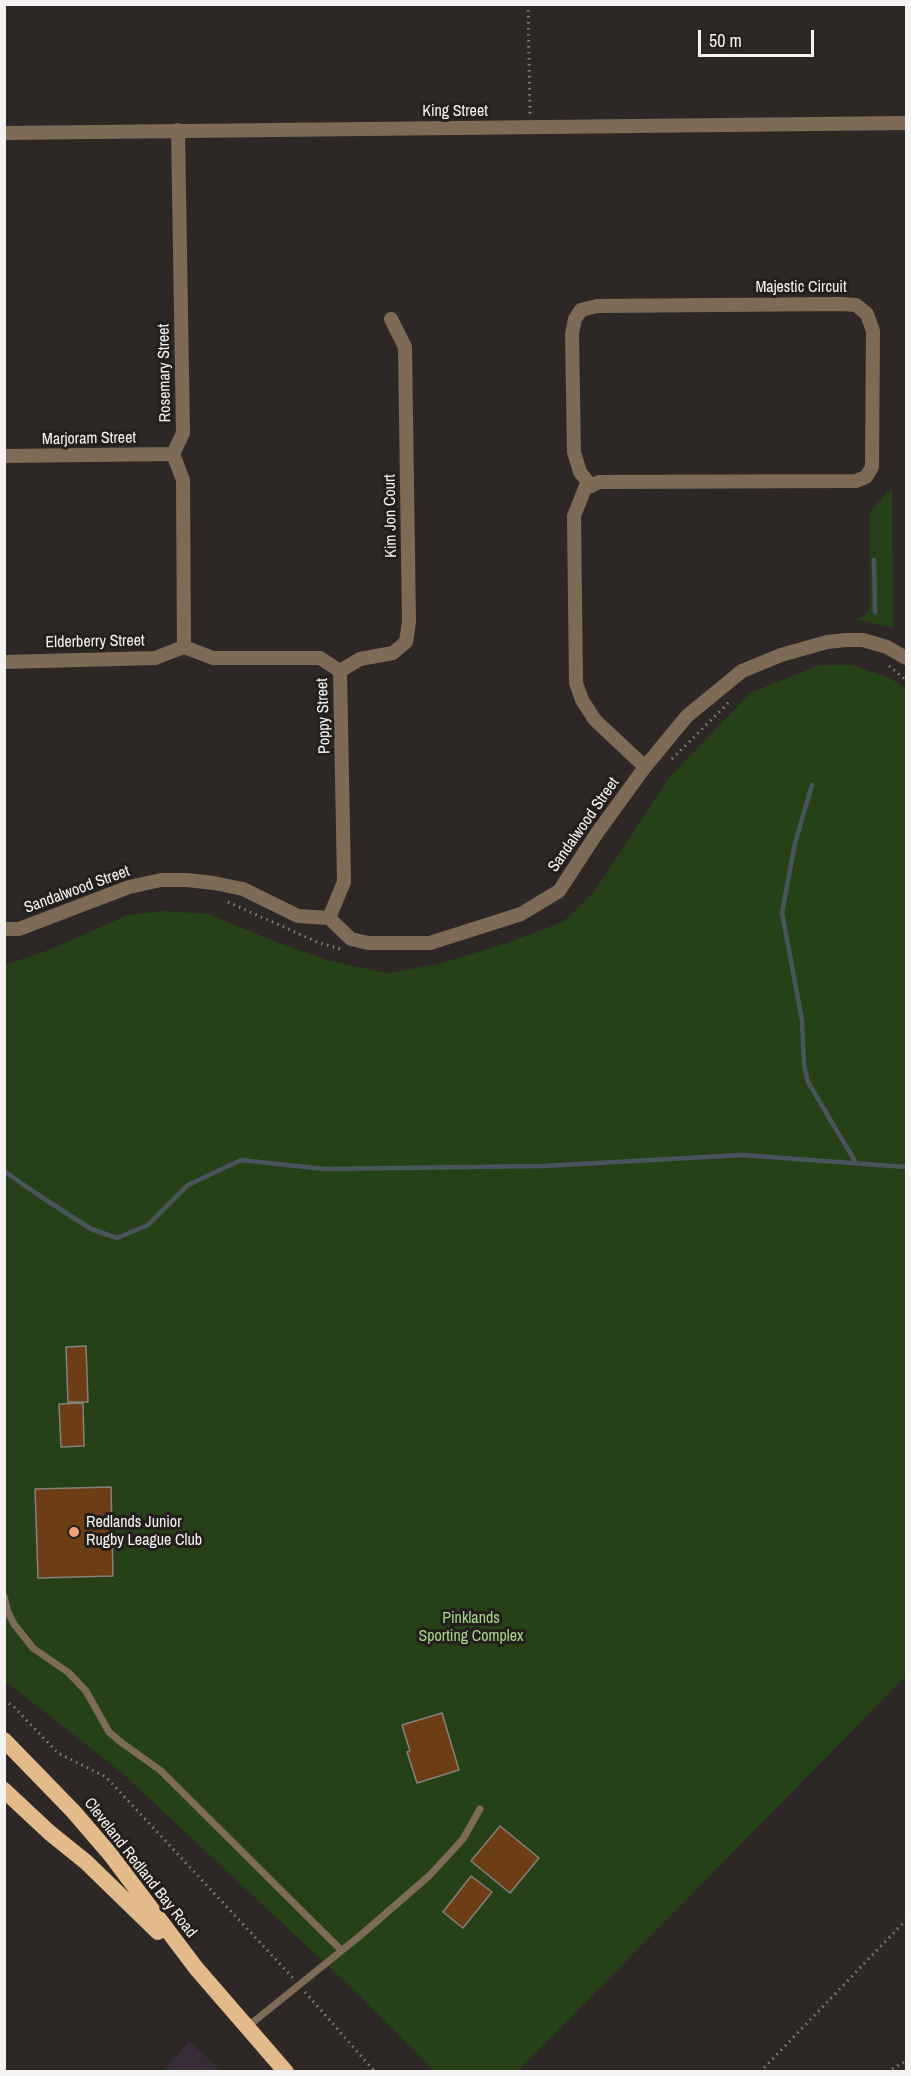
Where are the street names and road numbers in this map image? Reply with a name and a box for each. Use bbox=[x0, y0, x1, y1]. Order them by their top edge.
street label: King Street bbox=[422, 102, 488, 122]
street label: Majestic Circuit bbox=[755, 278, 847, 298]
street label: Rosemary Street bbox=[155, 324, 175, 422]
street label: Marjoram Street bbox=[42, 429, 136, 449]
street label: Kim Jon Court bbox=[381, 474, 401, 558]
street label: Elderberry Street bbox=[45, 632, 145, 652]
street label: Poppy Street bbox=[313, 678, 335, 754]
street label: Sandalwood Street bbox=[544, 774, 624, 876]
street label: Sandalwood Street bbox=[22, 862, 132, 918]
street label: Cleveland Redland Bay Road bbox=[79, 1794, 201, 1942]

